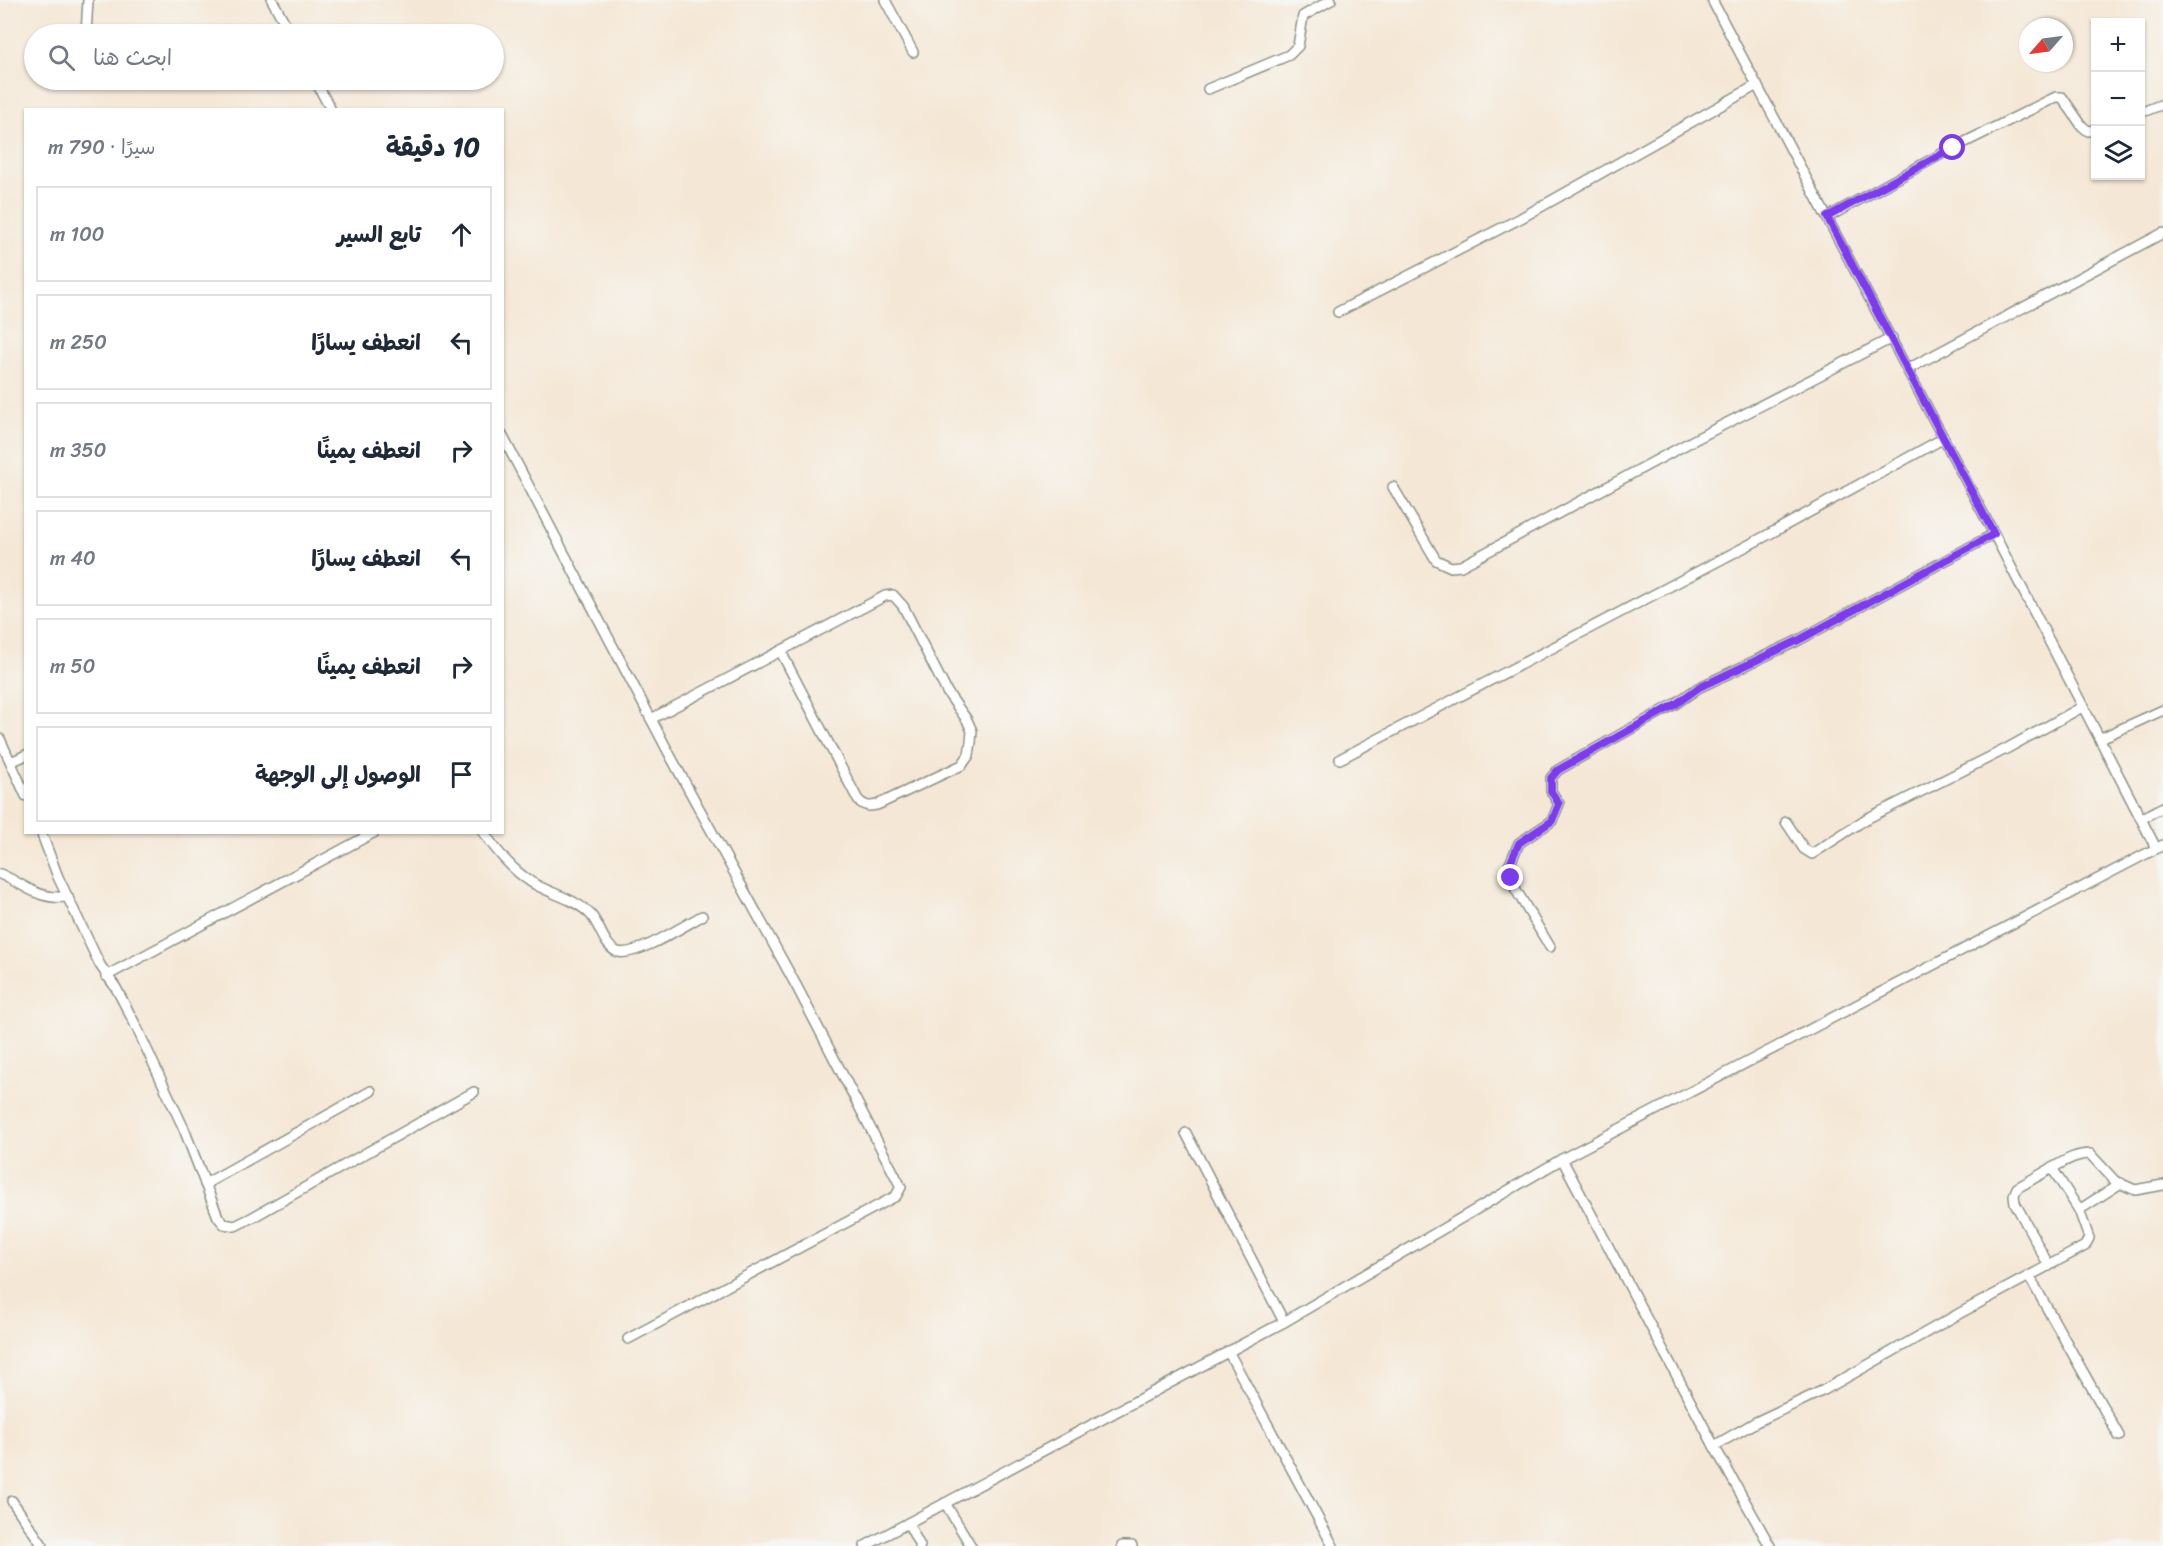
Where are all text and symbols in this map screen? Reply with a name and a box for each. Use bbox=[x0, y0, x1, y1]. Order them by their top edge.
north arrow bbox=[2019, 18, 2073, 72]
map controls bbox=[2091, 18, 2145, 180]
button: + bbox=[2091, 18, 2145, 72]
search box bbox=[24, 24, 504, 90]
text: ابحث هنا bbox=[93, 38, 172, 77]
icon: search bbox=[45, 41, 78, 74]
button: − bbox=[2091, 72, 2145, 126]
text: 10 دقيقة bbox=[386, 124, 480, 170]
button: layers bbox=[2091, 126, 2145, 180]
text: سيرًا · 790 m bbox=[48, 130, 155, 165]
route start bbox=[1939, 134, 1965, 160]
text: تابع السير bbox=[337, 215, 421, 254]
text: 100 m bbox=[50, 217, 104, 252]
icon: ahead bbox=[445, 218, 478, 251]
text: انعطف يسارًا bbox=[311, 323, 421, 362]
text: 250 m bbox=[50, 325, 107, 360]
icon: left bbox=[445, 326, 478, 359]
text: انعطف يمينًا bbox=[317, 431, 421, 470]
text: 350 m bbox=[50, 433, 106, 468]
icon: right bbox=[445, 434, 478, 467]
text: انعطف يسارًا bbox=[311, 539, 421, 578]
text: 40 m bbox=[50, 541, 96, 576]
icon: left bbox=[445, 542, 478, 575]
text: انعطف يمينًا bbox=[317, 647, 421, 686]
text: 50 m bbox=[50, 649, 95, 684]
icon: right bbox=[445, 650, 478, 683]
text: الوصول إلى الوجهة bbox=[255, 755, 421, 794]
icon: arrive bbox=[445, 758, 478, 791]
route end bbox=[1497, 864, 1523, 890]

